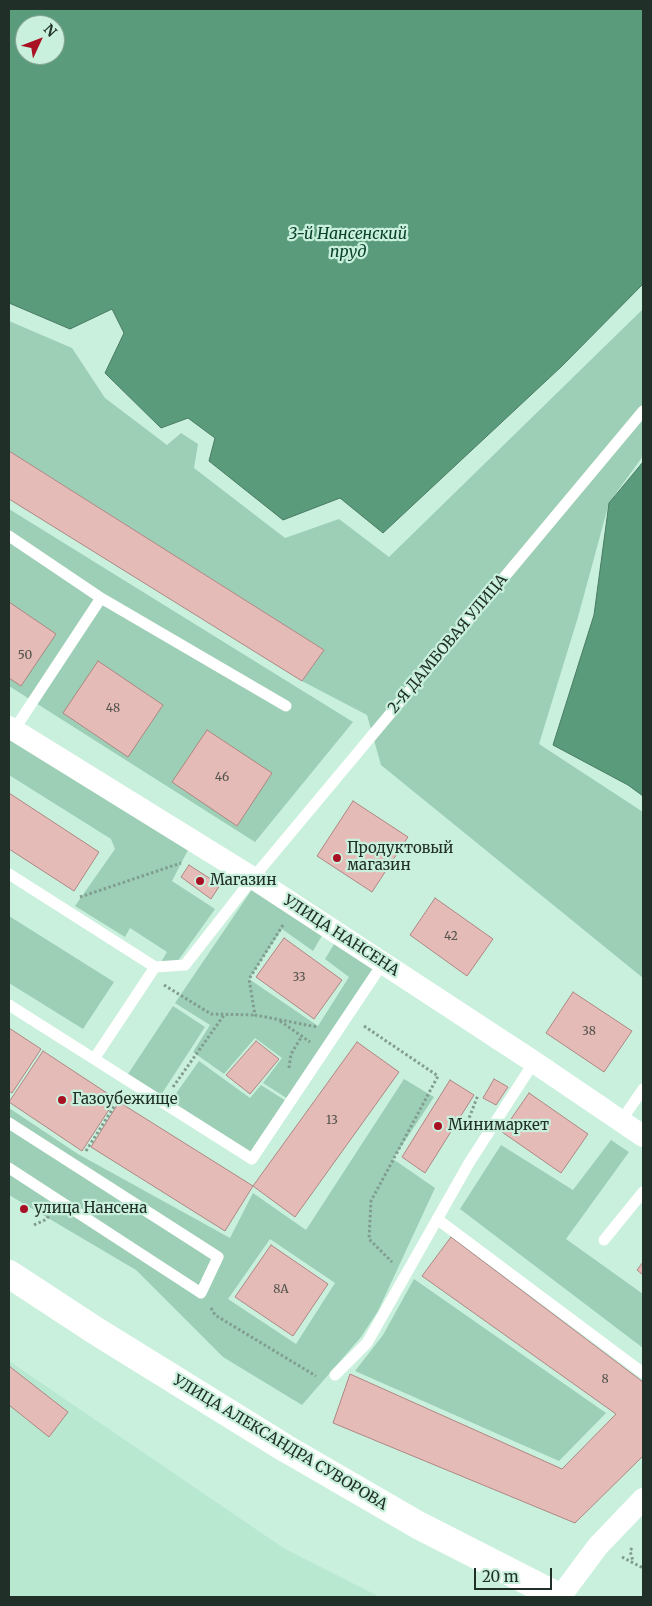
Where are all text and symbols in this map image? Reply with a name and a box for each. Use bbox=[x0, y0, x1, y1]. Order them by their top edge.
north arrow bbox=[15, 15, 65, 65]
text: N bbox=[40, 20, 61, 41]
water label: 3-й Нансенский пруд bbox=[289, 224, 407, 262]
street label: 2-Я ДАМБОВАЯ УЛИЦА bbox=[385, 571, 511, 717]
house number: 50 bbox=[18, 649, 32, 663]
house number: 48 bbox=[106, 702, 120, 716]
house number: 46 bbox=[215, 771, 229, 785]
place label: Продуктовый магазин bbox=[347, 840, 453, 875]
marker: Продуктовый магазин bbox=[331, 852, 343, 864]
place label: Магазин bbox=[210, 872, 276, 890]
marker: Магазин bbox=[194, 875, 206, 887]
street label: УЛИЦА НАНСЕНА bbox=[280, 892, 402, 980]
house number: 42 bbox=[444, 930, 458, 944]
house number: 33 bbox=[292, 971, 306, 985]
house number: 38 bbox=[582, 1025, 596, 1039]
place label: Газоубежище bbox=[72, 1091, 177, 1109]
marker: Газоубежище bbox=[56, 1094, 68, 1106]
house number: 13 bbox=[326, 1114, 338, 1128]
place label: Минимаркет bbox=[448, 1117, 549, 1135]
marker: Минимаркет bbox=[432, 1120, 444, 1132]
place label: улица Нансена bbox=[34, 1200, 147, 1218]
marker: улица Нансена bbox=[18, 1203, 30, 1215]
house number: 8А bbox=[273, 1283, 289, 1297]
street label: УЛИЦА АЛЕКСАНДРА СУВОРОВА bbox=[170, 1372, 390, 1514]
house number: 8 bbox=[601, 1373, 609, 1387]
scale bar bbox=[477, 1558, 554, 1590]
text: 20 m bbox=[482, 1567, 519, 1586]

